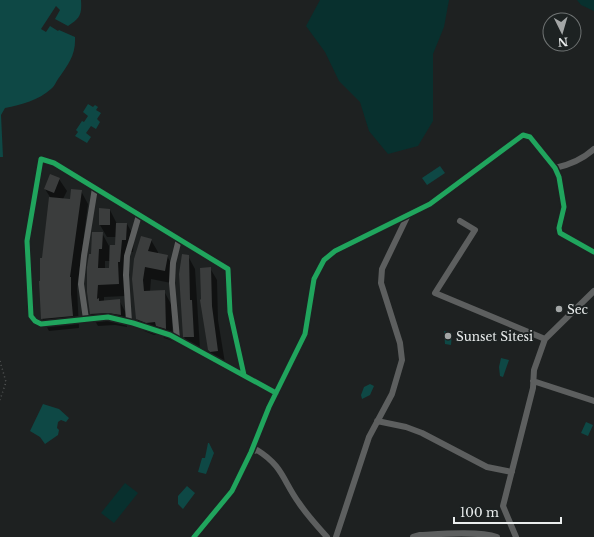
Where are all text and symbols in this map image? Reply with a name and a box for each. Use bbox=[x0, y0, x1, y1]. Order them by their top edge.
north arrow bbox=[542, 12, 582, 52]
text: N bbox=[556, 35, 569, 49]
place label: Sec bbox=[567, 302, 589, 317]
marker: Sec bbox=[554, 304, 564, 314]
place label: Sunset Sitesi bbox=[456, 329, 533, 344]
marker: Sunset Sitesi bbox=[443, 331, 453, 341]
scale bar bbox=[454, 499, 561, 525]
text: 100 m bbox=[460, 505, 499, 520]

